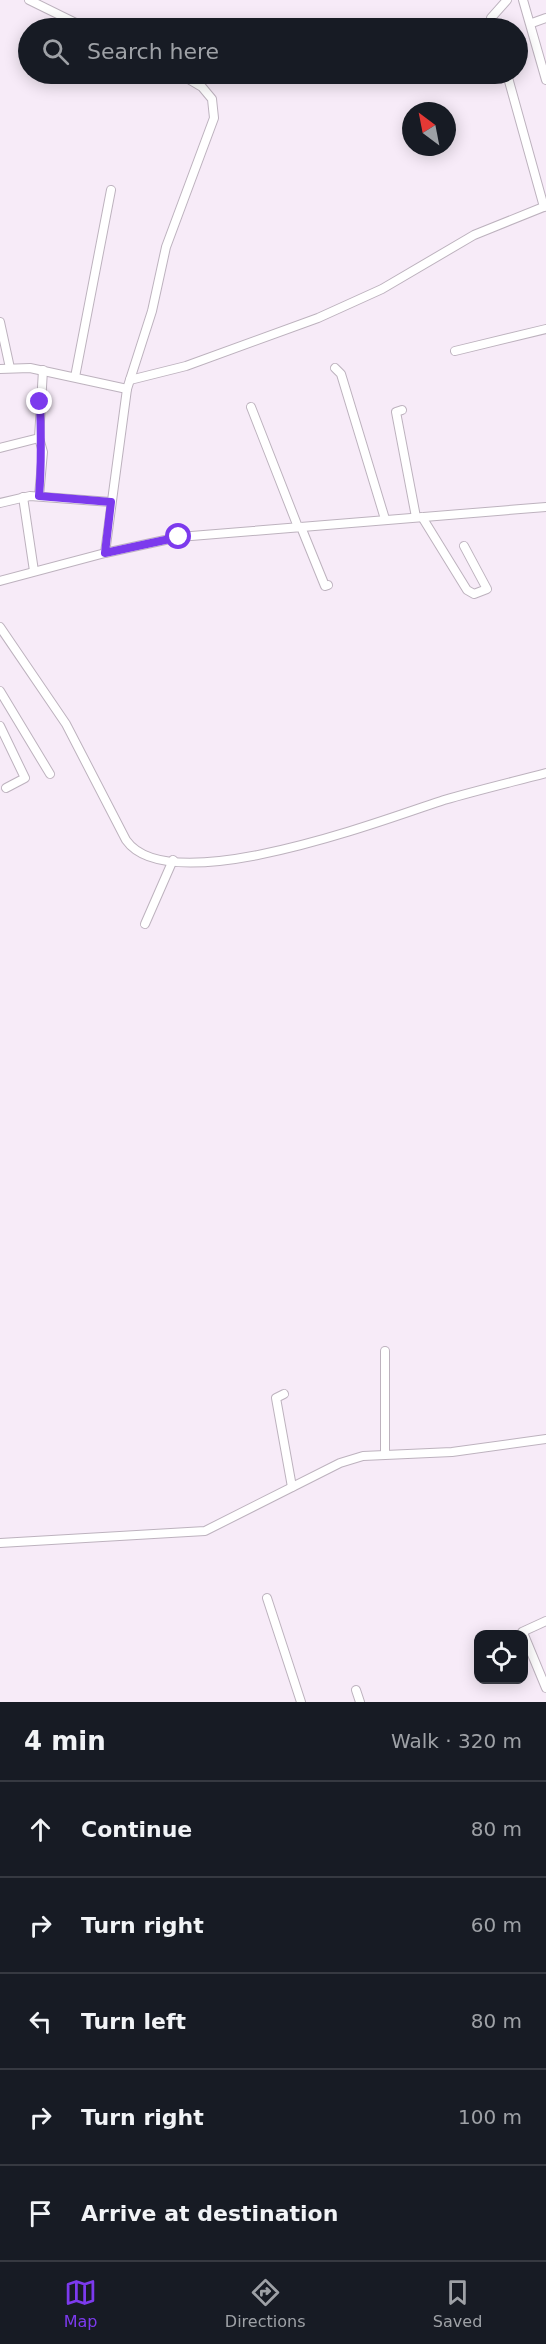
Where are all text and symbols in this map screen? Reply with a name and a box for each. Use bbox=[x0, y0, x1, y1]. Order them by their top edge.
search box bbox=[18, 18, 528, 84]
icon: search bbox=[39, 35, 72, 68]
text: Search here bbox=[87, 39, 219, 64]
north arrow bbox=[402, 102, 456, 156]
route end bbox=[26, 388, 52, 414]
route start bbox=[165, 523, 191, 549]
map controls bbox=[474, 1630, 528, 1684]
button: locate bbox=[474, 1630, 528, 1684]
text: 4 min bbox=[24, 1726, 106, 1756]
text: Walk · 320 m bbox=[391, 1729, 522, 1753]
icon: ahead bbox=[24, 1813, 57, 1846]
text: Continue bbox=[81, 1817, 192, 1842]
text: 80 m bbox=[471, 1817, 522, 1841]
icon: right bbox=[24, 1909, 57, 1942]
text: Turn right bbox=[81, 1913, 204, 1938]
text: 60 m bbox=[471, 1913, 522, 1937]
icon: left bbox=[24, 2005, 57, 2038]
text: Turn left bbox=[81, 2009, 186, 2034]
text: 80 m bbox=[471, 2009, 522, 2033]
icon: right bbox=[24, 2101, 57, 2134]
text: Turn right bbox=[81, 2105, 204, 2130]
text: 100 m bbox=[458, 2105, 522, 2129]
icon: arrive bbox=[24, 2197, 57, 2230]
text: Arrive at destination bbox=[81, 2201, 338, 2226]
tab: Map bbox=[64, 2276, 97, 2331]
tab: Directions bbox=[225, 2276, 305, 2331]
tab: Saved bbox=[433, 2276, 482, 2331]

